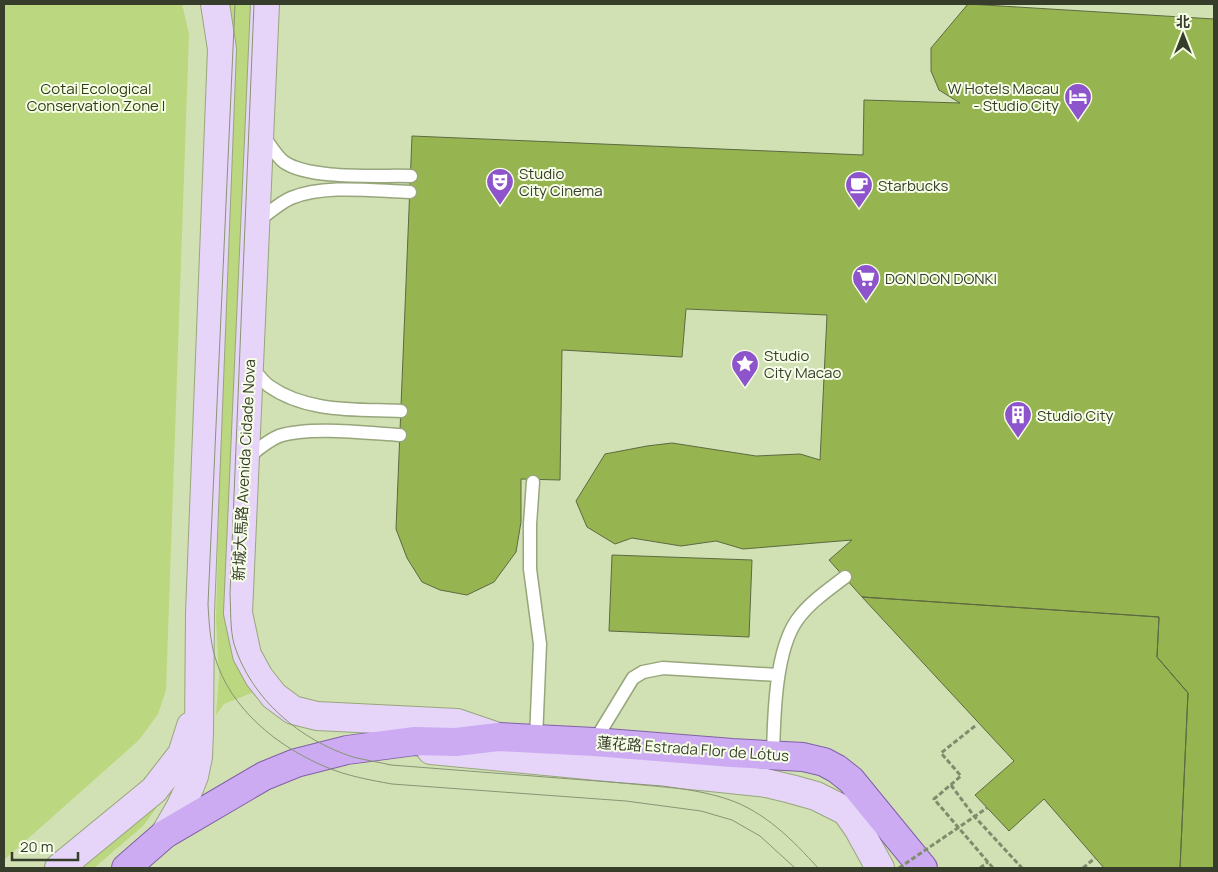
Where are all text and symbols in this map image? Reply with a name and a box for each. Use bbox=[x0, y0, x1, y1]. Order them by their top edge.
north arrow bbox=[1158, 10, 1208, 60]
text: 北 bbox=[1176, 12, 1190, 31]
park label: Cotai Ecological Conservation Zone I bbox=[27, 78, 165, 116]
place label: W Hotels Macau - Studio City bbox=[948, 78, 1059, 116]
hotel icon: W Hotels Macau - Studio City bbox=[1063, 82, 1093, 121]
place label: Studio City Cinema bbox=[519, 163, 603, 201]
theatre icon: Studio City Cinema bbox=[485, 167, 515, 206]
cafe icon: Starbucks bbox=[844, 170, 874, 209]
place label: Starbucks bbox=[878, 175, 948, 196]
supermarket icon: DON DON DONKI bbox=[851, 263, 881, 302]
place label: DON DON DONKI bbox=[885, 268, 997, 289]
place label: Studio City Macao bbox=[764, 345, 841, 383]
place icon: Studio City Macao bbox=[730, 349, 760, 388]
street label: 新城大馬路 Avenida Cidade Nova bbox=[228, 359, 260, 581]
building icon: Studio City bbox=[1003, 400, 1033, 439]
place label: Studio City bbox=[1037, 405, 1113, 426]
street label: 蓮花路 Estrada Flor de Lótus bbox=[596, 732, 790, 766]
scale bar bbox=[12, 830, 79, 862]
text: 20 m bbox=[20, 836, 53, 857]

